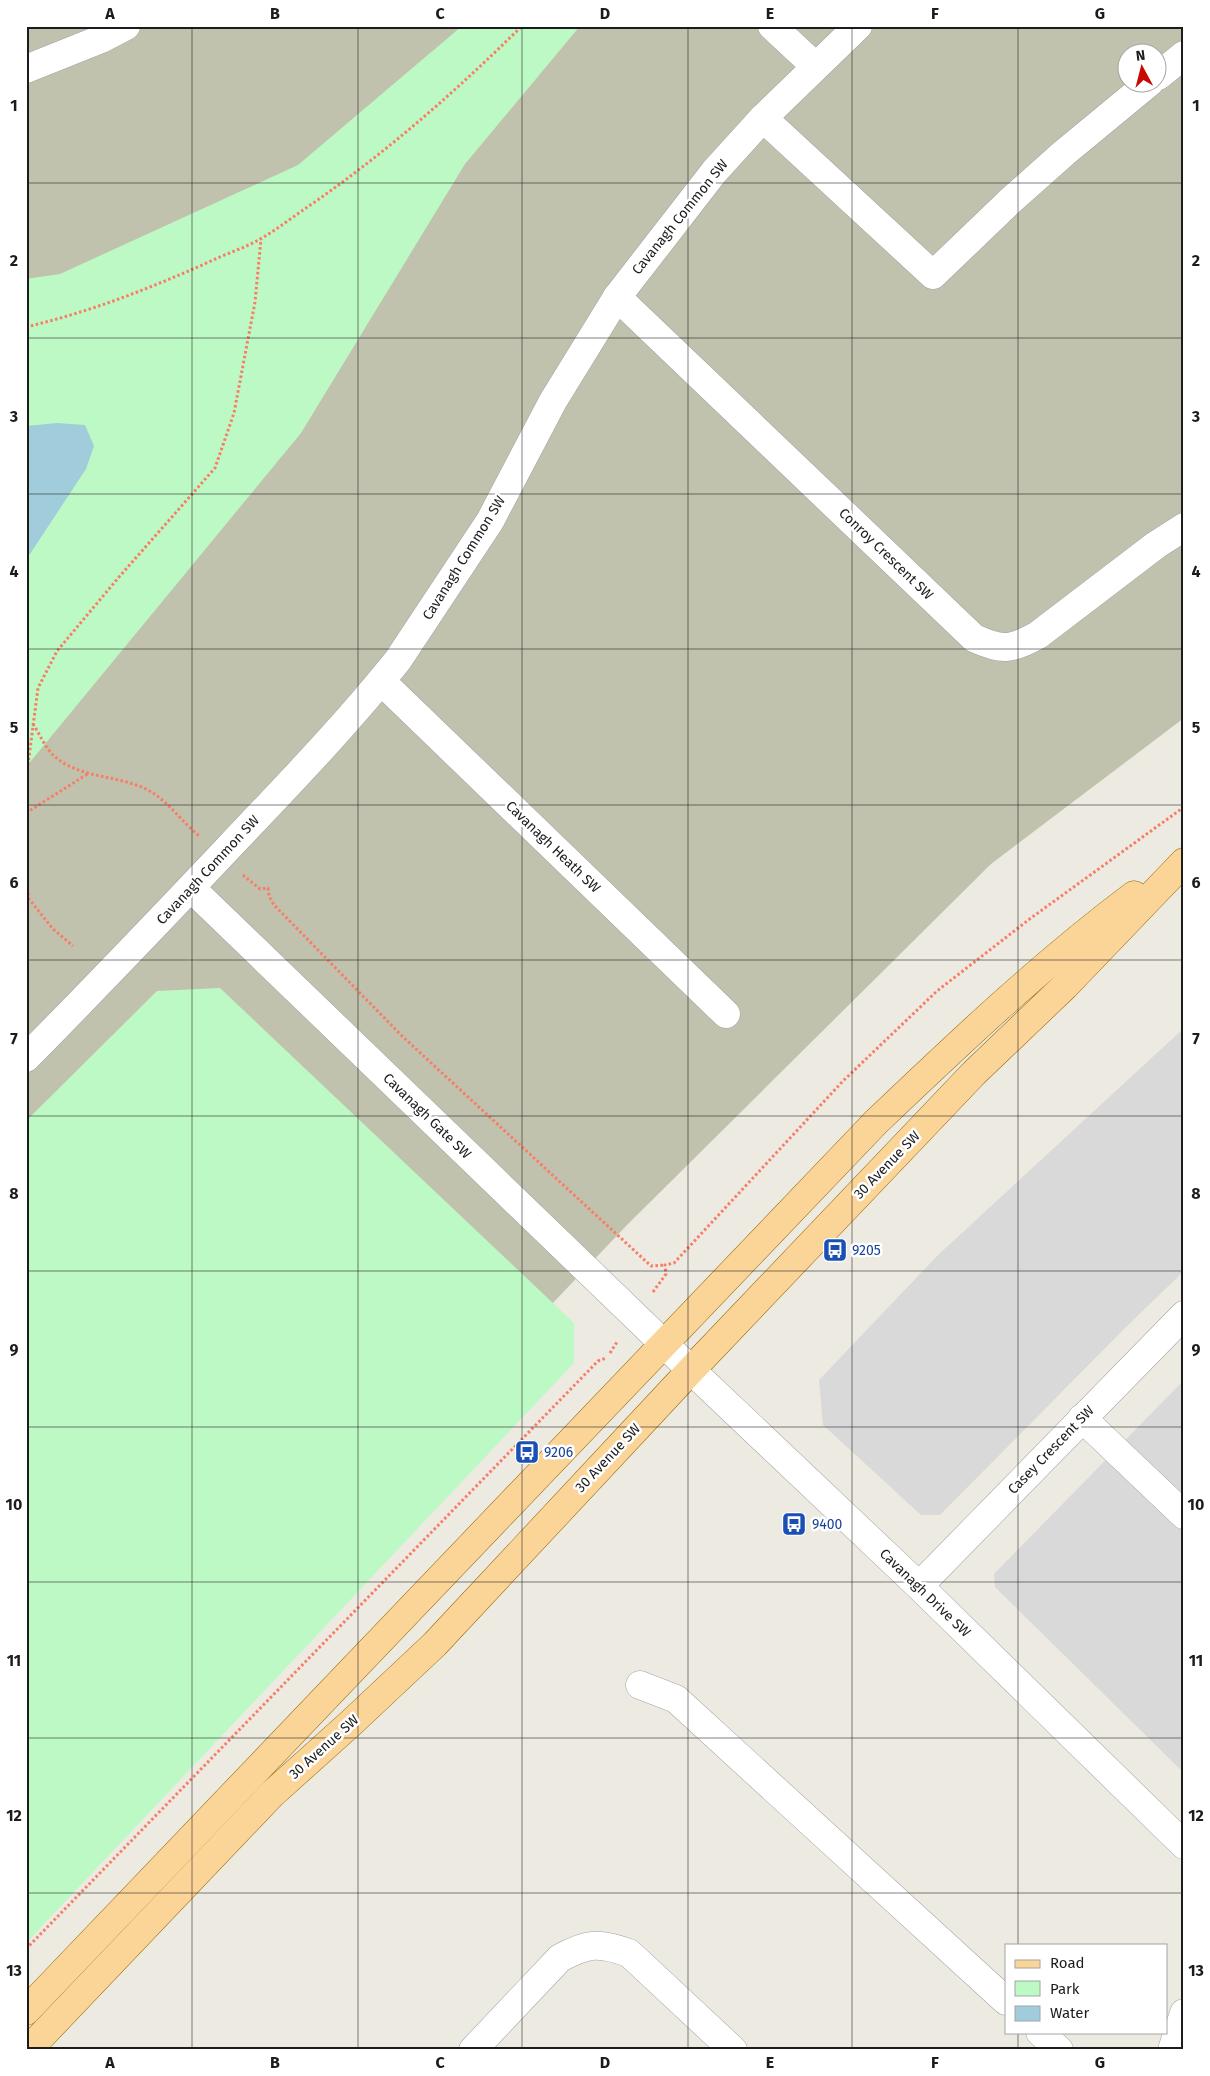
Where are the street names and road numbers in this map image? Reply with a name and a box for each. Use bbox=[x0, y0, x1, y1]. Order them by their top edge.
street label: Cavanagh Common SW bbox=[628, 156, 732, 278]
street label: Cavanagh Common SW bbox=[419, 492, 509, 623]
street label: Conroy Crescent SW bbox=[835, 505, 937, 604]
street label: Cavanagh Heath SW bbox=[502, 797, 604, 897]
street label: Cavanagh Common SW bbox=[153, 812, 263, 928]
street label: Cavanagh Gate SW bbox=[379, 1070, 475, 1163]
street label: 30 Avenue SW bbox=[850, 1127, 924, 1202]
street label: Casey Crescent SW bbox=[1004, 1402, 1098, 1498]
street label: 30 Avenue SW bbox=[572, 1420, 644, 1496]
street label: Cavanagh Drive SW bbox=[876, 1545, 974, 1641]
street label: 30 Avenue SW bbox=[286, 1711, 363, 1783]

